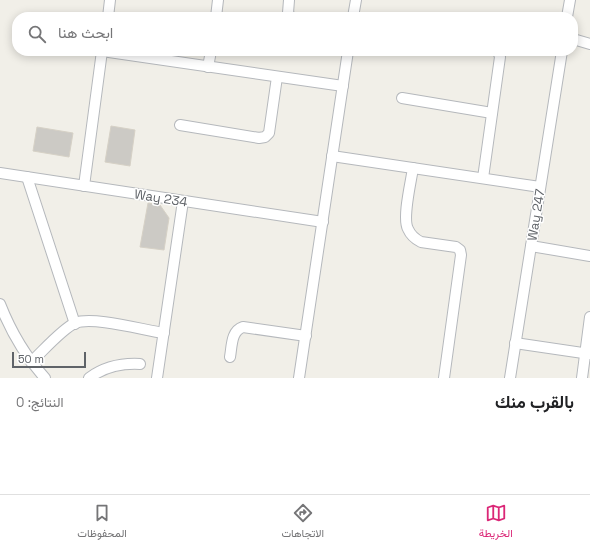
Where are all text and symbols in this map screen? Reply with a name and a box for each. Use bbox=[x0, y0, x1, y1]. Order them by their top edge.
search box bbox=[12, 12, 578, 56]
icon: search bbox=[26, 23, 48, 45]
text: ابحث هنا bbox=[58, 23, 113, 42]
street label: Way 234 bbox=[133, 185, 189, 211]
street label: Way 247 bbox=[524, 188, 548, 242]
scale bar bbox=[12, 350, 86, 369]
text: 50 m bbox=[18, 352, 44, 366]
text: بالقرب منك bbox=[495, 391, 574, 413]
text: النتائج: 0 bbox=[16, 394, 63, 411]
tab: المحفوظات bbox=[77, 502, 127, 543]
tab: الاتجاهات bbox=[281, 502, 324, 543]
tab: الخريطة bbox=[479, 502, 513, 543]

